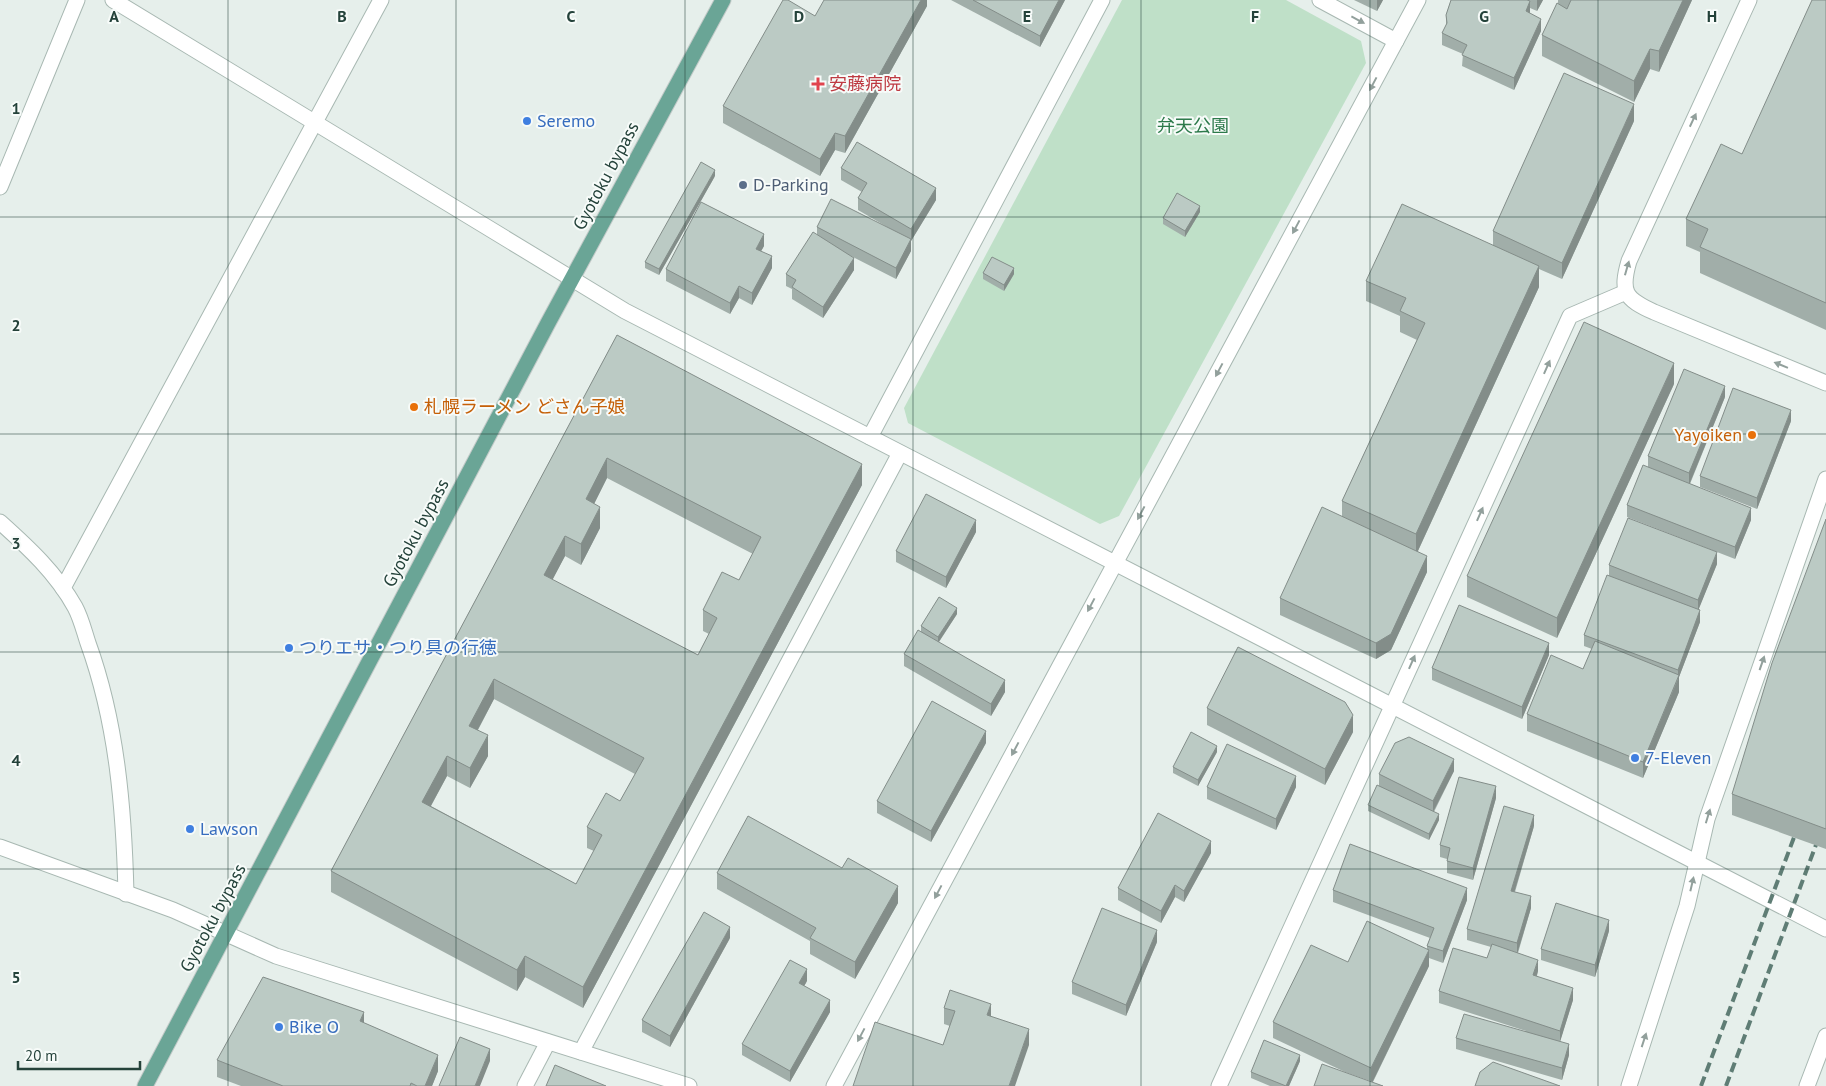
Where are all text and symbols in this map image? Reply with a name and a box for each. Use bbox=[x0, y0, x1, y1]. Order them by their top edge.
text: A bbox=[109, 6, 119, 26]
text: B bbox=[337, 6, 347, 26]
text: C bbox=[567, 6, 576, 26]
text: D bbox=[794, 6, 804, 26]
text: E bbox=[1023, 6, 1031, 26]
text: F bbox=[1251, 6, 1259, 26]
text: G bbox=[1479, 6, 1489, 26]
text: H bbox=[1707, 6, 1717, 26]
one-way arrow bbox=[1351, 16, 1365, 24]
place label: 安藤病院 bbox=[829, 72, 901, 95]
one-way arrow bbox=[1369, 76, 1377, 91]
marker: 安藤病院 bbox=[811, 77, 825, 91]
text: 1 bbox=[11, 98, 21, 118]
place label: Seremo bbox=[537, 109, 595, 132]
one-way arrow bbox=[1690, 113, 1698, 127]
park label: 弁天公園 bbox=[1157, 114, 1229, 137]
marker: Seremo bbox=[521, 115, 533, 127]
street label: Gyotoku bypass bbox=[567, 118, 644, 234]
place label: D-Parking bbox=[753, 173, 829, 196]
marker: D-Parking bbox=[737, 179, 749, 191]
one-way arrow bbox=[1292, 219, 1300, 234]
one-way arrow bbox=[1623, 261, 1631, 276]
text: 2 bbox=[11, 315, 21, 335]
one-way arrow bbox=[1543, 359, 1551, 374]
one-way arrow bbox=[1774, 360, 1788, 368]
one-way arrow bbox=[1214, 363, 1223, 376]
place label: 札幌ラーメン どさん子娘 bbox=[424, 395, 626, 418]
marker: 札幌ラーメン どさん子娘 bbox=[408, 401, 420, 413]
place label: Yayoiken bbox=[1674, 423, 1742, 446]
marker: Yayoiken bbox=[1746, 429, 1758, 441]
street label: Gyotoku bypass bbox=[377, 475, 454, 591]
one-way arrow bbox=[1137, 505, 1145, 520]
one-way arrow bbox=[1476, 507, 1484, 521]
text: 3 bbox=[11, 533, 21, 553]
one-way arrow bbox=[1087, 598, 1095, 613]
place label: つりエサ・つり具の行徳 bbox=[299, 636, 497, 659]
marker: つりエサ・つり具の行徳 bbox=[283, 642, 295, 654]
one-way arrow bbox=[1409, 655, 1417, 669]
one-way arrow bbox=[1758, 655, 1766, 670]
one-way arrow bbox=[1011, 741, 1019, 756]
place label: 7-Eleven bbox=[1645, 746, 1711, 769]
text: 4 bbox=[11, 750, 21, 770]
marker: 7-Eleven bbox=[1629, 752, 1641, 764]
one-way arrow bbox=[1704, 808, 1712, 823]
place label: Lawson bbox=[200, 817, 258, 840]
marker: Lawson bbox=[184, 823, 196, 835]
street label: Gyotoku bypass bbox=[174, 860, 251, 976]
one-way arrow bbox=[1688, 877, 1696, 892]
one-way arrow bbox=[934, 885, 942, 899]
text: 5 bbox=[11, 967, 21, 987]
place label: Bike O bbox=[289, 1015, 339, 1038]
marker: Bike O bbox=[273, 1021, 285, 1033]
one-way arrow bbox=[857, 1028, 865, 1043]
one-way arrow bbox=[1641, 1032, 1648, 1047]
scale bar bbox=[18, 1038, 140, 1070]
text: 20 m bbox=[25, 1046, 58, 1065]

